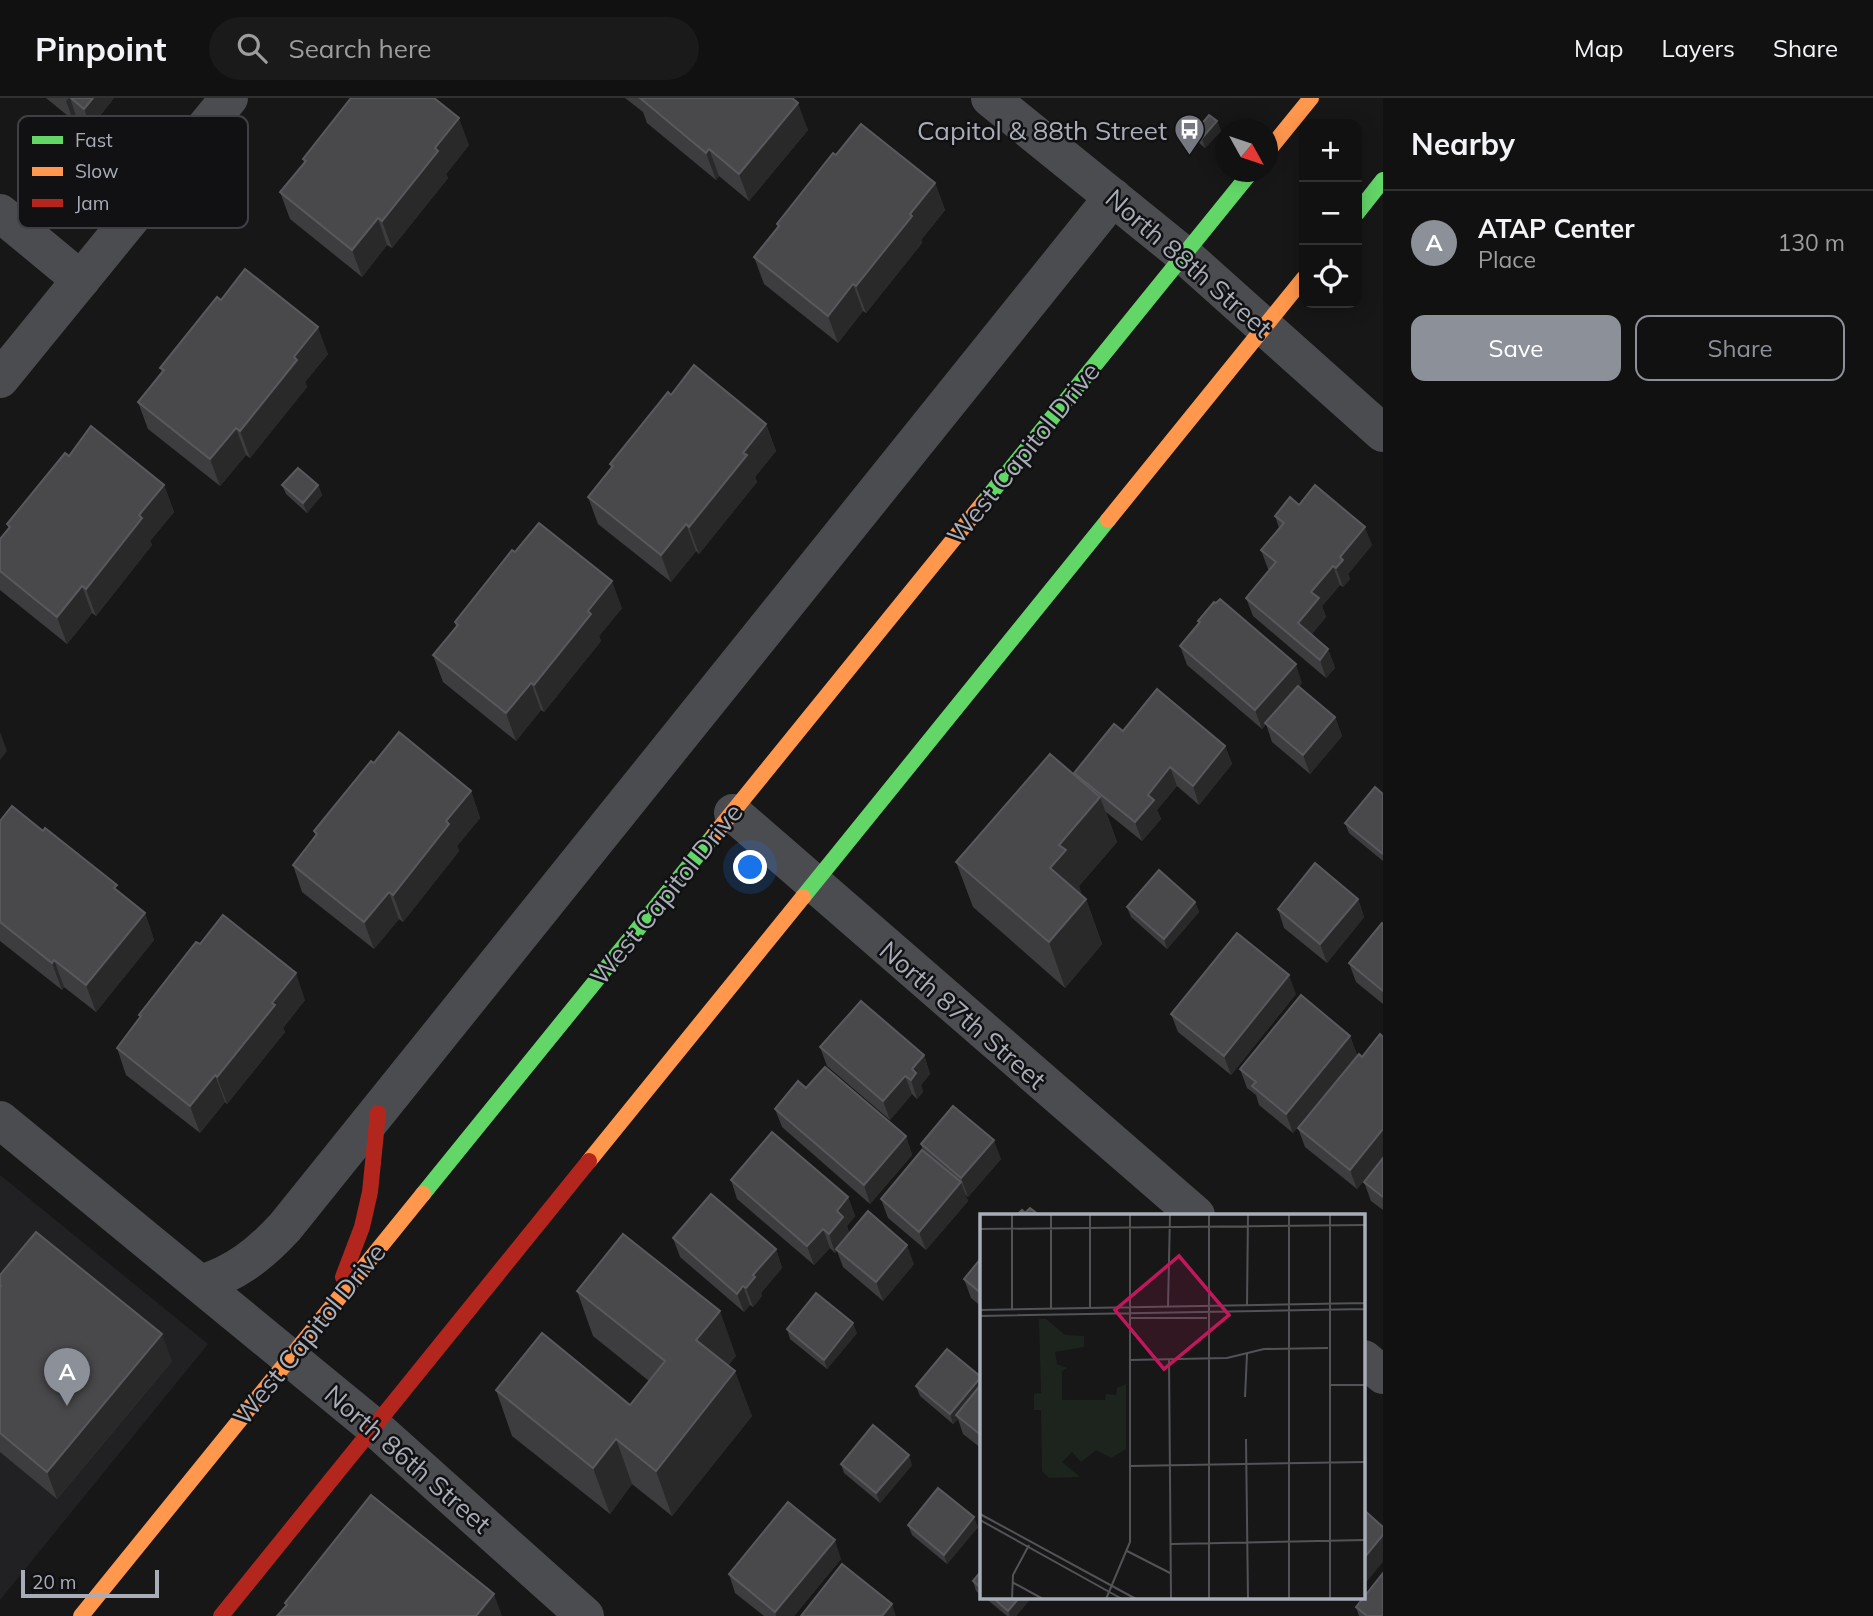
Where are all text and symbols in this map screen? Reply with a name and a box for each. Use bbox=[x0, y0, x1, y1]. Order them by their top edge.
search box bbox=[209, 17, 699, 80]
text: Pinpoint bbox=[35, 28, 167, 69]
icon: search bbox=[233, 29, 271, 67]
text: Search here bbox=[289, 32, 431, 65]
text: Map bbox=[1574, 33, 1623, 63]
text: Layers bbox=[1661, 33, 1735, 63]
text: Share bbox=[1773, 33, 1838, 63]
bus stop icon: Capitol & 88th Street bbox=[1173, 113, 1207, 157]
place label: Capitol & 88th Street bbox=[917, 114, 1167, 147]
legend bbox=[18, 116, 248, 228]
north arrow bbox=[1215, 119, 1278, 182]
map controls bbox=[1299, 119, 1362, 308]
button: + bbox=[1299, 119, 1362, 182]
text: Nearby bbox=[1411, 125, 1515, 163]
text: Fast bbox=[75, 128, 113, 152]
text: Slow bbox=[75, 159, 119, 183]
street label: North 88th Street bbox=[1099, 182, 1279, 344]
button: − bbox=[1299, 182, 1362, 245]
text: Jam bbox=[75, 191, 109, 215]
text: ATAP Center bbox=[1478, 212, 1635, 245]
text: A bbox=[1425, 228, 1443, 257]
text: 130 m bbox=[1777, 228, 1845, 257]
button: locate bbox=[1299, 245, 1362, 308]
text: Place bbox=[1478, 245, 1536, 274]
button: Save bbox=[1411, 315, 1621, 381]
button: Share bbox=[1635, 315, 1845, 381]
street label: West Capitol Drive bbox=[940, 355, 1106, 551]
street label: West Capitol Drive bbox=[583, 796, 749, 992]
your location bbox=[733, 850, 767, 884]
street label: North 87th Street bbox=[873, 934, 1053, 1096]
inset map bbox=[980, 1214, 1366, 1598]
street label: West Capitol Drive bbox=[226, 1236, 392, 1432]
pin: A bbox=[44, 1348, 90, 1406]
street label: North 86th Street bbox=[318, 1378, 498, 1540]
scale bar bbox=[21, 1567, 159, 1599]
text: 20 m bbox=[32, 1570, 76, 1594]

